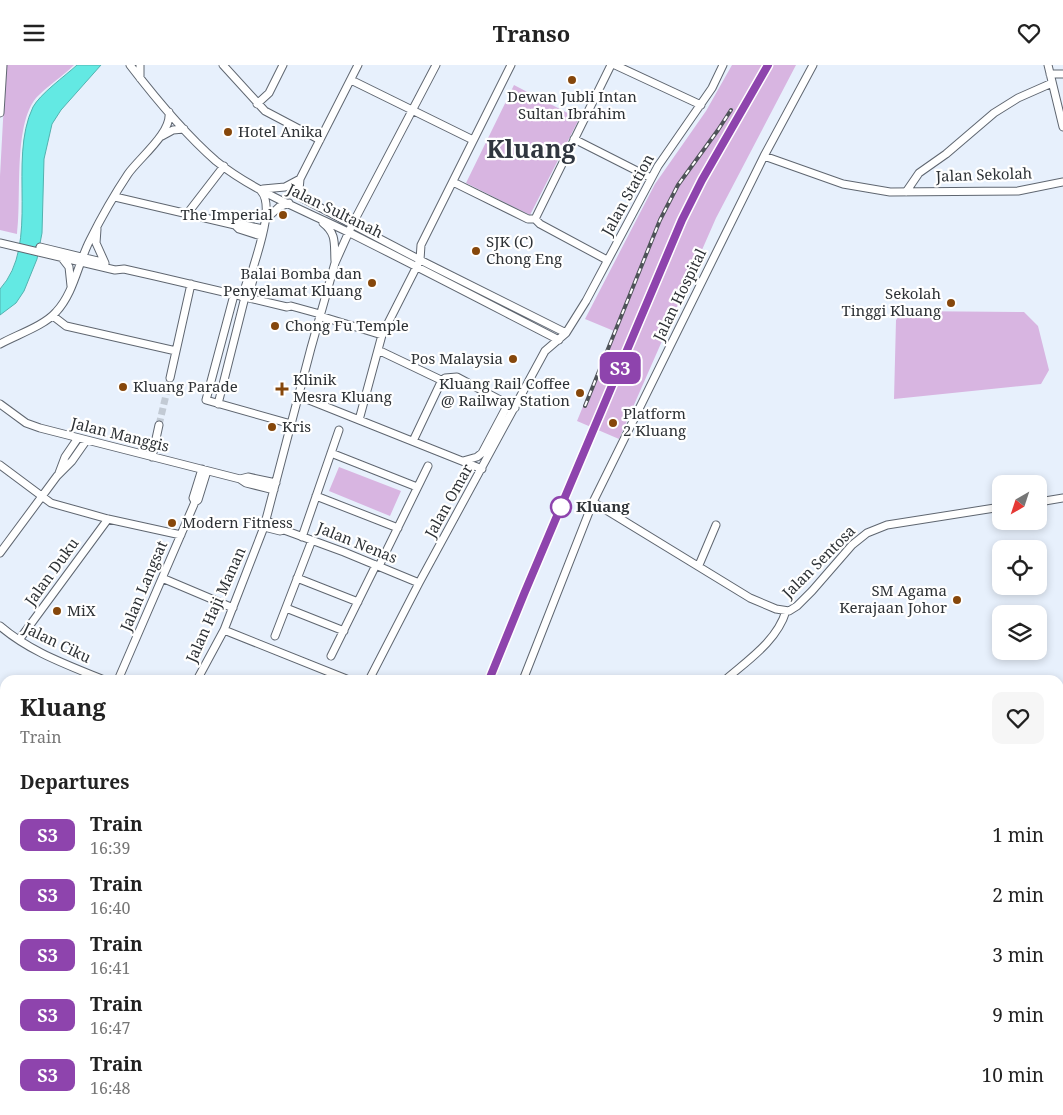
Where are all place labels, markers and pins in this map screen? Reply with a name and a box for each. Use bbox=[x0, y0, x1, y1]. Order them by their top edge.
marker: Dewan Jubli Intan Sultan Ibrahim bbox=[566, 74, 578, 86]
place label: Dewan Jubli Intan Sultan Ibrahim bbox=[507, 86, 637, 123]
place label: Hotel Anika bbox=[238, 121, 323, 141]
marker: Hotel Anika bbox=[222, 126, 234, 138]
place label: The Imperial bbox=[180, 204, 273, 224]
marker: The Imperial bbox=[277, 209, 289, 221]
place label: SJK (C) Chong Eng bbox=[486, 231, 562, 268]
marker: SJK (C) Chong Eng bbox=[470, 245, 482, 257]
place label: Balai Bomba dan Penyelamat Kluang bbox=[223, 263, 362, 300]
marker: Balai Bomba dan Penyelamat Kluang bbox=[366, 277, 378, 289]
place label: Sekolah Tinggi Kluang bbox=[842, 283, 941, 320]
marker: Sekolah Tinggi Kluang bbox=[945, 297, 957, 309]
place label: Chong Fu Temple bbox=[285, 315, 409, 335]
marker: Chong Fu Temple bbox=[269, 320, 281, 332]
place label: Pos Malaysia bbox=[411, 348, 503, 368]
marker: Pos Malaysia bbox=[507, 353, 519, 365]
place label: Klinik Mesra Kluang bbox=[293, 369, 392, 406]
place label: Kluang Rail Coffee @ Railway Station bbox=[439, 373, 570, 410]
place label: Kluang Parade bbox=[133, 376, 238, 396]
marker: Kluang Parade bbox=[117, 381, 129, 393]
marker: Klinik Mesra Kluang bbox=[275, 382, 289, 396]
marker: Kluang Rail Coffee @ Railway Station bbox=[574, 387, 586, 399]
place label: Platform 2 Kluang bbox=[623, 403, 686, 440]
place label: Kris bbox=[282, 416, 311, 436]
marker: Platform 2 Kluang bbox=[607, 417, 619, 429]
marker: Kris bbox=[266, 421, 278, 433]
marker: Kluang bbox=[550, 496, 572, 518]
place label: Kluang bbox=[576, 496, 630, 516]
place label: Modern Fitness bbox=[182, 512, 293, 532]
marker: Modern Fitness bbox=[166, 517, 178, 529]
place label: SM Agama Kerajaan Johor bbox=[839, 580, 947, 617]
marker: SM Agama Kerajaan Johor bbox=[951, 594, 963, 606]
place label: MiX bbox=[67, 600, 96, 620]
marker: MiX bbox=[51, 605, 63, 617]

